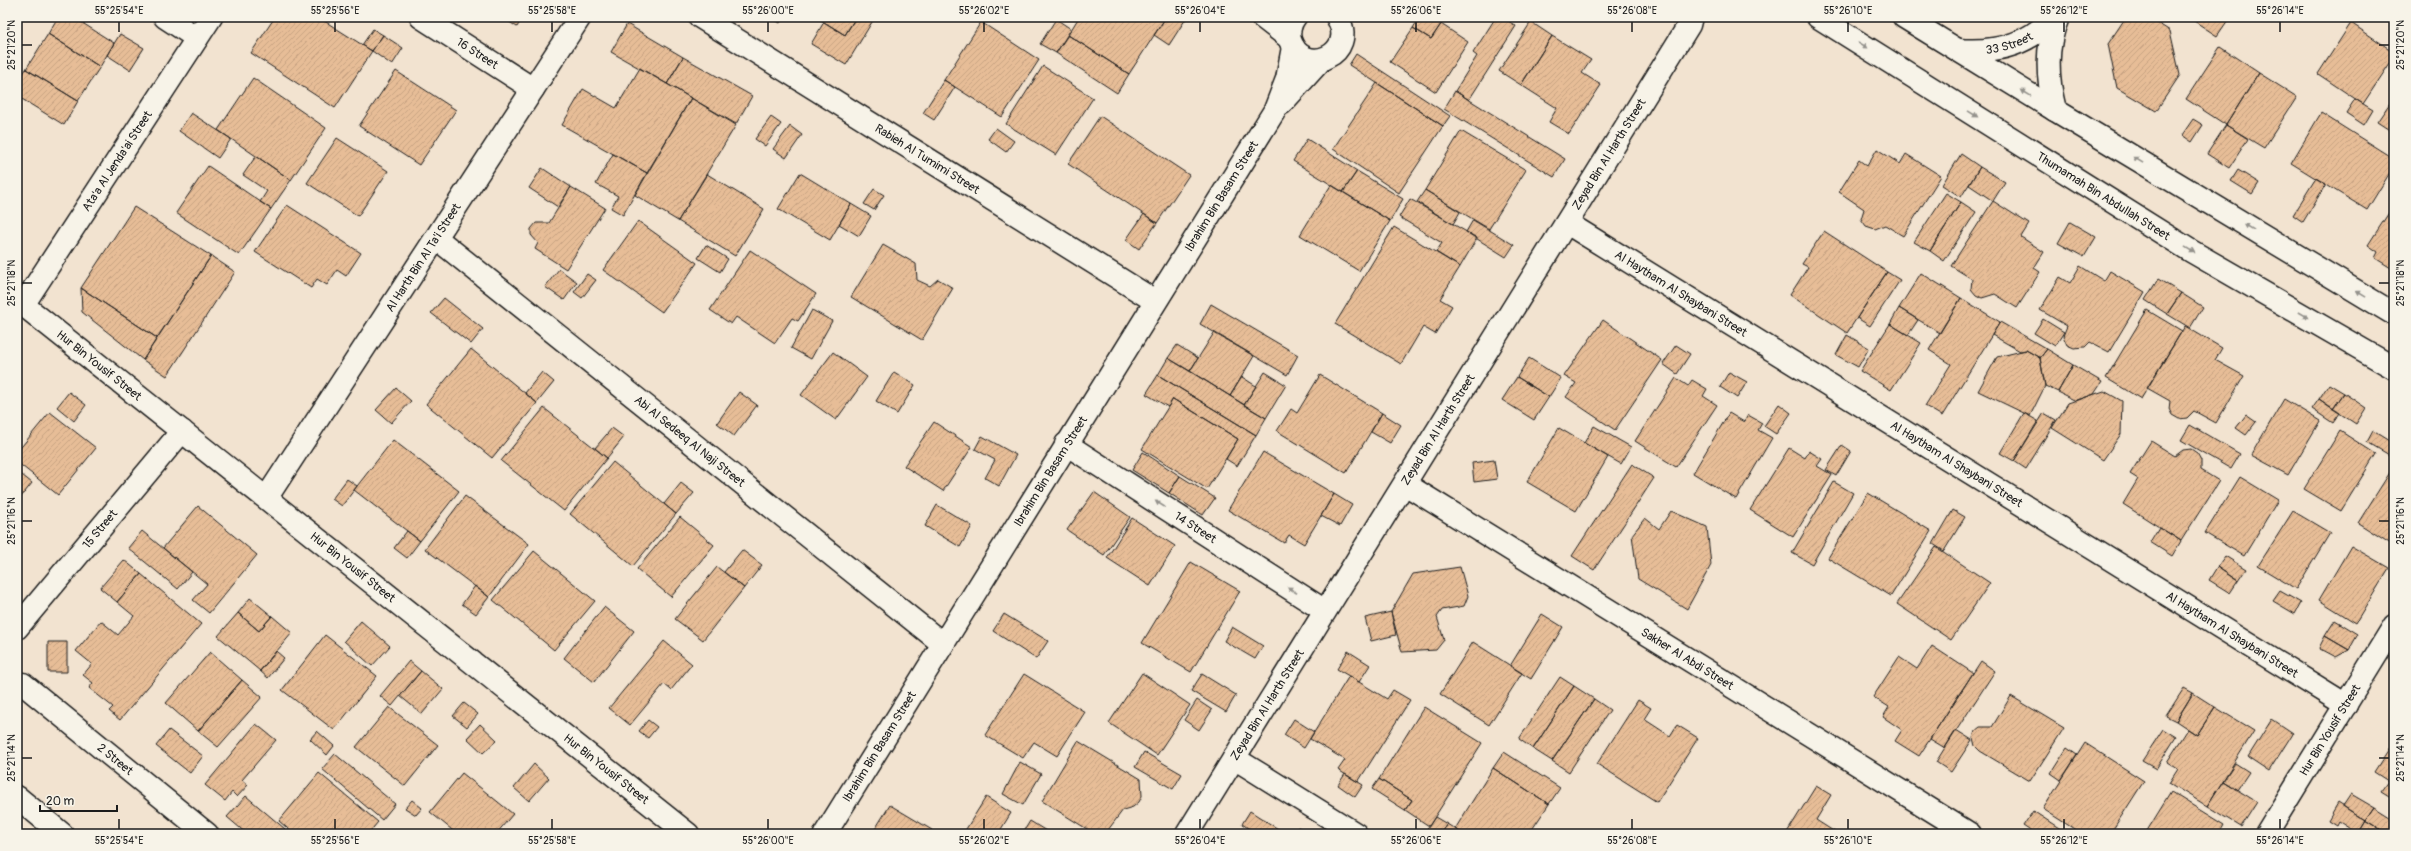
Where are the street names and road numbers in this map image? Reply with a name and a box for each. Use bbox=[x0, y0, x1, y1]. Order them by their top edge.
street label: 33 Street bbox=[1985, 29, 2036, 58]
street label: 16 Street bbox=[453, 35, 501, 73]
street label: Zeyad Bin Al Harth Street bbox=[1569, 96, 1649, 213]
street label: Ata'a Al Jenda'ai Street bbox=[79, 108, 156, 214]
street label: Rabieh Al Tumimi Street bbox=[872, 121, 982, 198]
street label: Ibrahim Bin Basam Street bbox=[1182, 138, 1262, 255]
street label: Thumamah Bin Abdullah Street bbox=[2034, 149, 2173, 244]
street label: Al Harth Bin Al Ta'i Street bbox=[383, 200, 465, 315]
street label: Al Haytham Al Shaybani Street bbox=[1612, 247, 1750, 341]
street label: Hur Bin Yousif Street bbox=[53, 327, 145, 404]
street label: Zeyad Bin Al Harth Street bbox=[1398, 371, 1479, 488]
street label: Abi Al Sedeeq Al Naji Street bbox=[631, 393, 748, 491]
street label: Ibrahim Bin Basam Street bbox=[1011, 413, 1091, 530]
street label: Al Haytham Al Shaybani Street bbox=[1887, 418, 2025, 511]
street label: 15 Street bbox=[80, 507, 121, 552]
street label: 14 Street bbox=[1171, 509, 1219, 547]
street label: Hur Bin Yousif Street bbox=[307, 529, 398, 606]
street label: Al Haytham Al Shaybani Street bbox=[2163, 588, 2301, 682]
street label: Sakher Al Abdi Street bbox=[1638, 625, 1736, 694]
street label: Zeyad Bin Al Harth Street bbox=[1227, 647, 1308, 763]
street label: Hur Bin Yousif Street bbox=[2297, 682, 2364, 779]
street label: Ibrahim Bin Basam Street bbox=[840, 689, 920, 805]
street label: Hur Bin Yousif Street bbox=[560, 731, 652, 808]
street label: 2 Street bbox=[94, 741, 136, 779]

